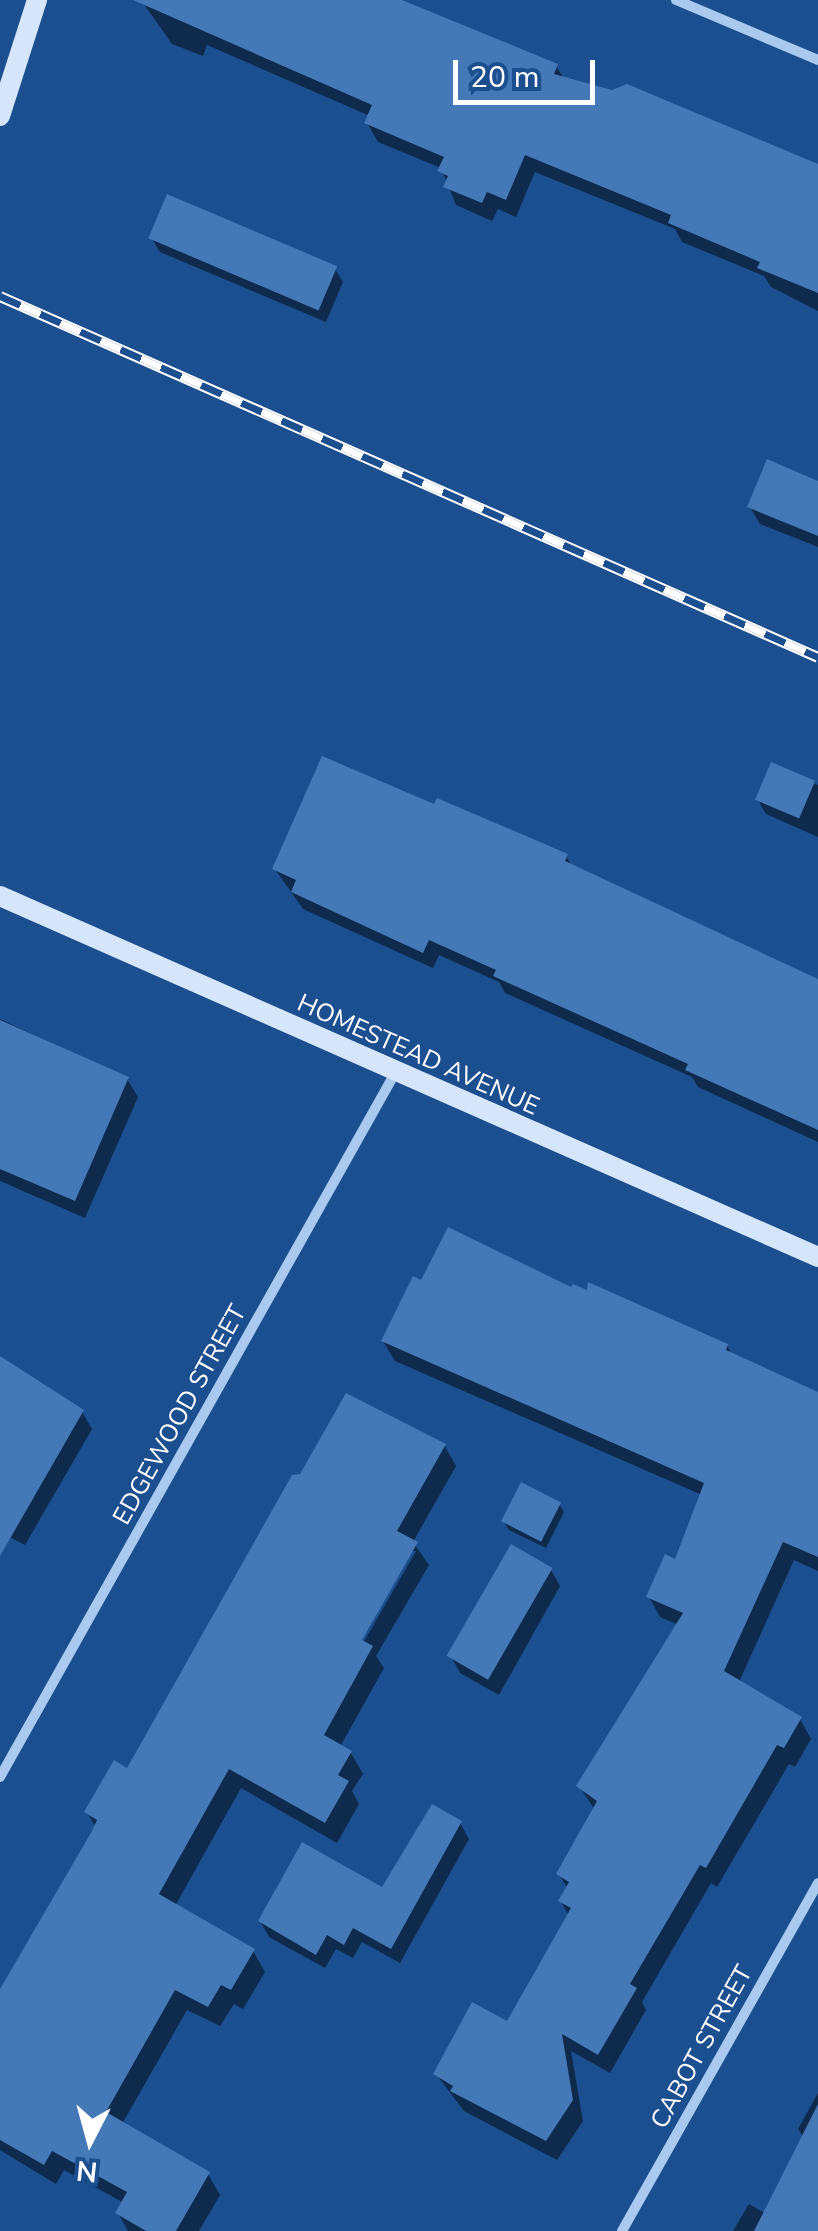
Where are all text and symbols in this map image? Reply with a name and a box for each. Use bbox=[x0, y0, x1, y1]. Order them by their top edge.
scale bar bbox=[458, 40, 600, 102]
text: 20 m bbox=[470, 57, 539, 98]
street label: HOMESTEAD AVENUE bbox=[293, 988, 543, 1122]
street label: EDGEWOOD STREET bbox=[107, 1300, 253, 1530]
street label: CABOT STREET bbox=[645, 1960, 759, 2134]
north arrow bbox=[40, 2091, 140, 2191]
text: N bbox=[74, 2151, 99, 2191]

